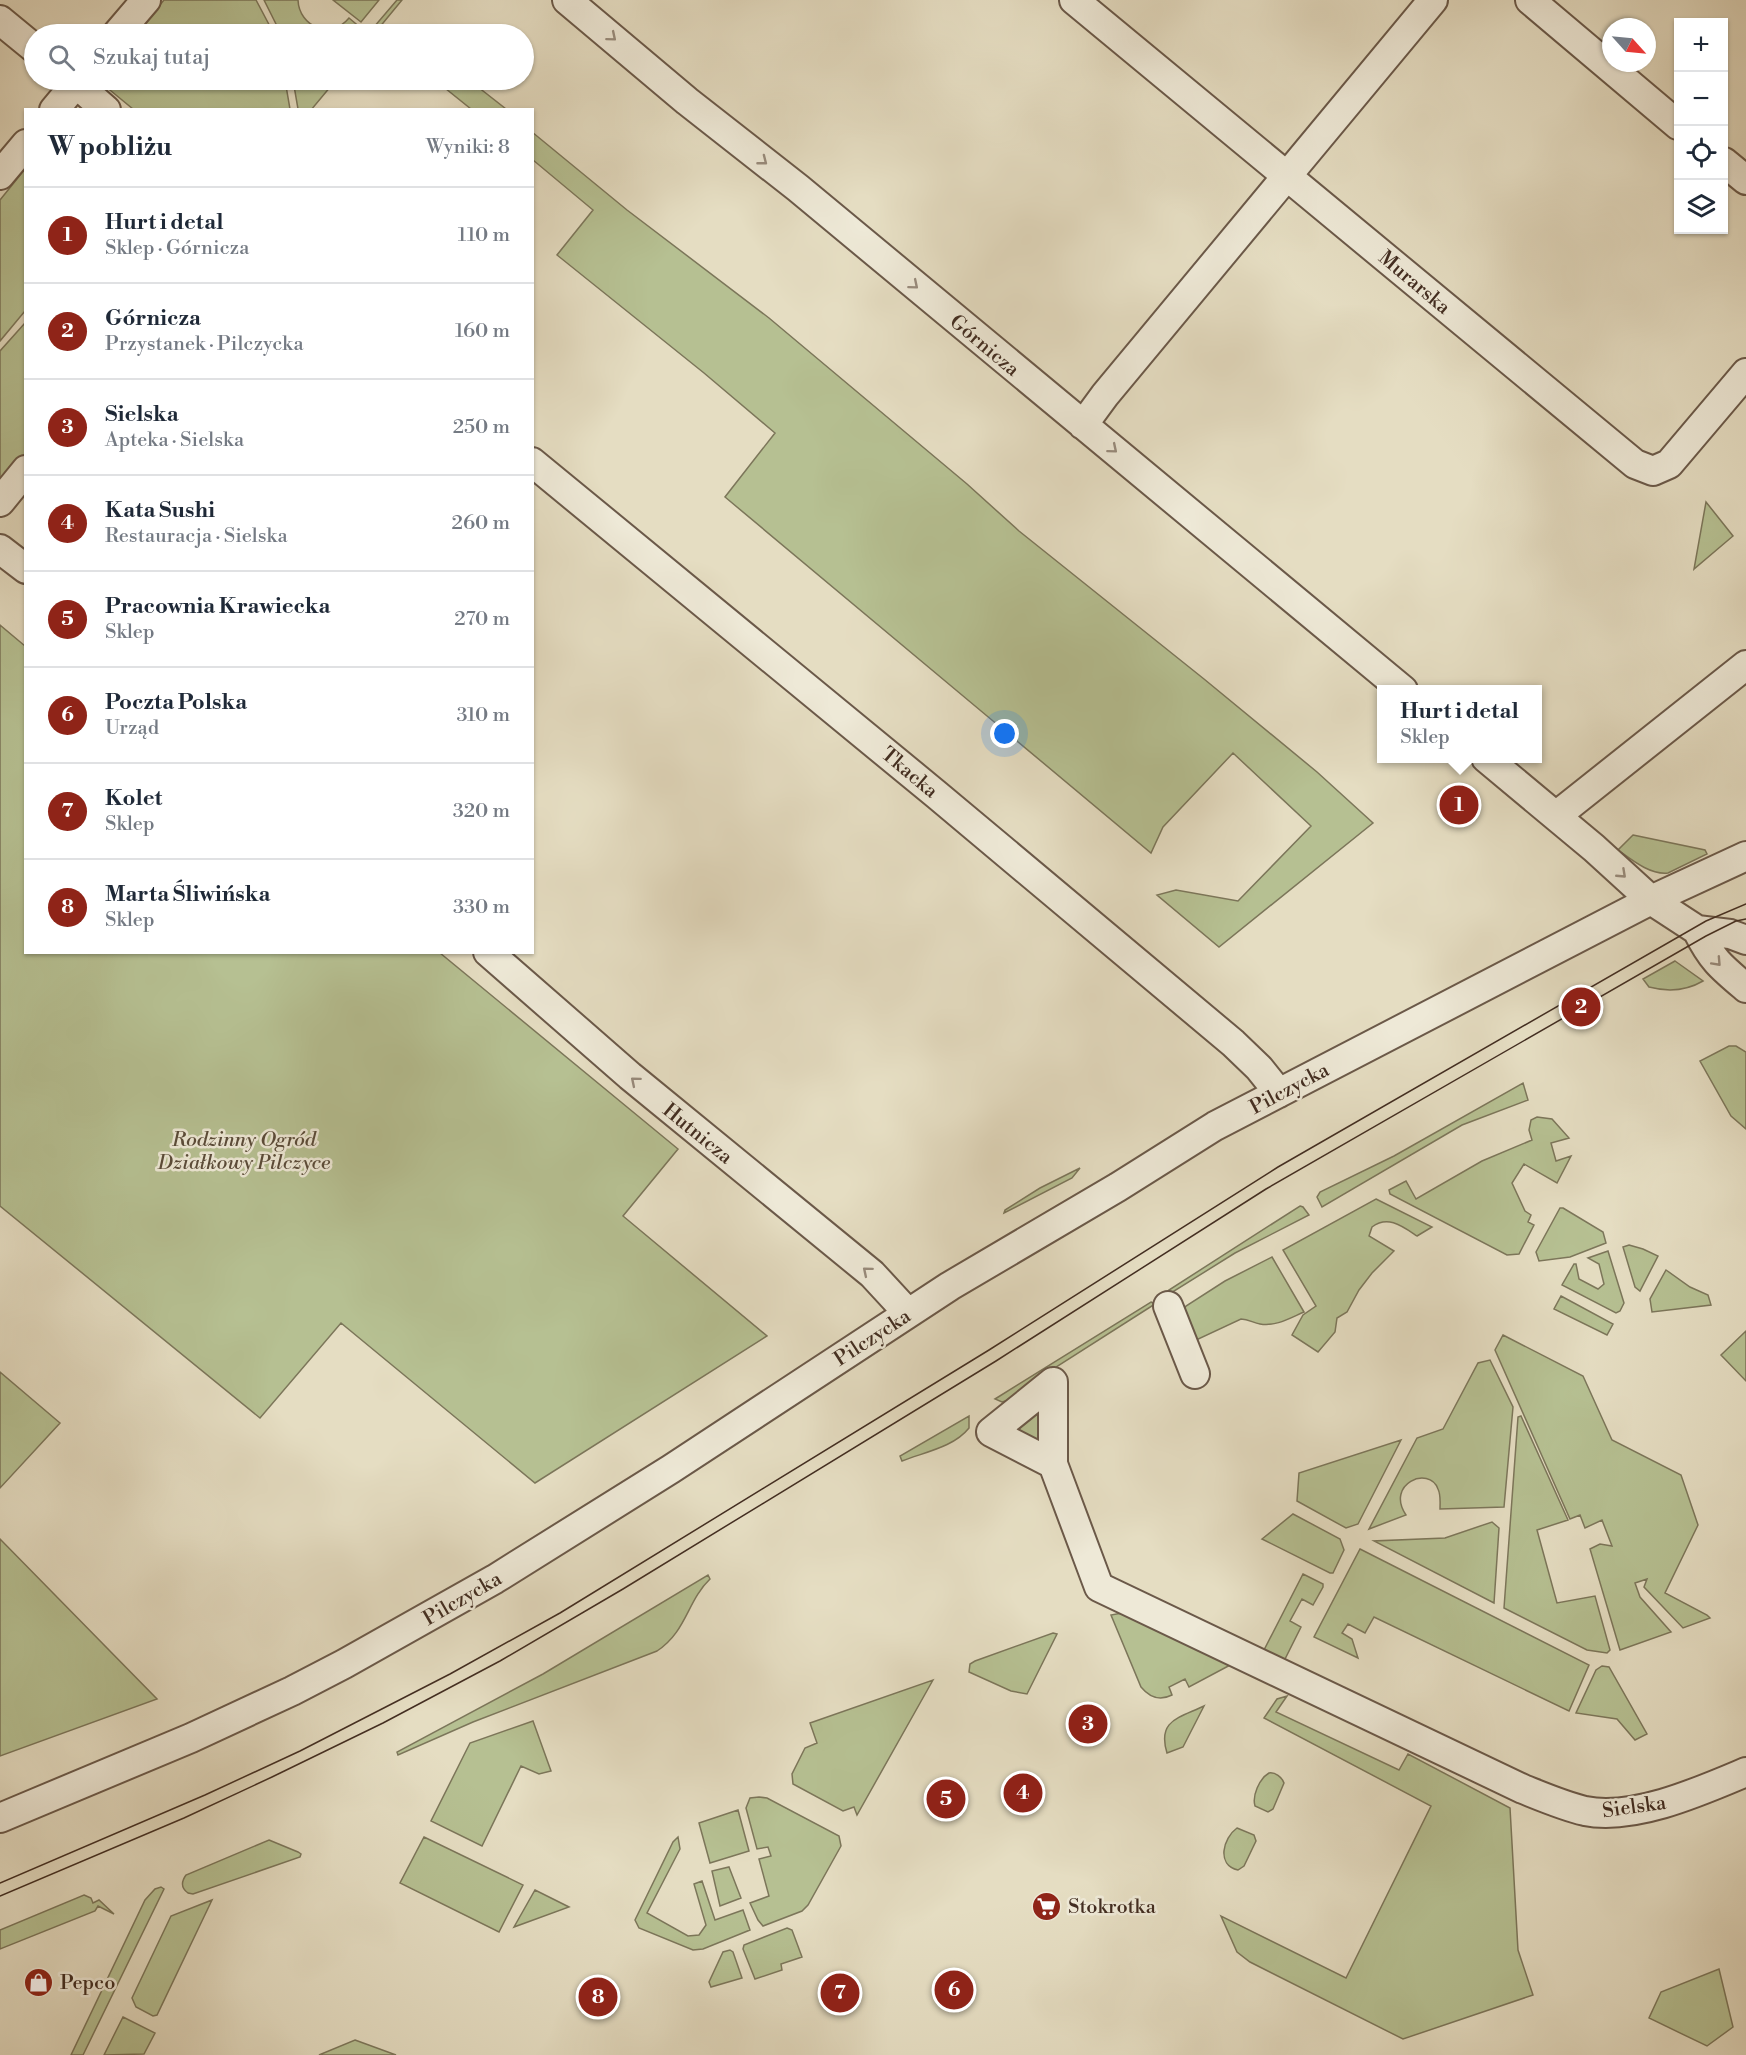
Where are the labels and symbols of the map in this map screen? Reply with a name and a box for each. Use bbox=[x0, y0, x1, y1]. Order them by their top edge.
north arrow bbox=[1602, 18, 1656, 72]
one-way arrow bbox=[605, 30, 616, 41]
one-way arrow bbox=[756, 153, 767, 164]
street label: Murarska bbox=[1373, 246, 1456, 321]
one-way arrow bbox=[907, 278, 918, 289]
street label: Górnicza bbox=[944, 310, 1025, 383]
one-way arrow bbox=[1106, 442, 1117, 453]
your location bbox=[990, 719, 1019, 748]
street label: Tkacka bbox=[875, 742, 943, 805]
pin: 1 bbox=[1440, 782, 1478, 828]
one-way arrow bbox=[1616, 867, 1626, 878]
one-way arrow bbox=[1710, 956, 1721, 966]
pin: 2 bbox=[1562, 984, 1600, 1030]
street label: Pilczycka bbox=[1246, 1058, 1335, 1121]
one-way arrow bbox=[631, 1077, 642, 1088]
street label: Hutnicza bbox=[657, 1098, 738, 1170]
park label: Rodzinny Ogród Działkowy Pilczyce bbox=[157, 1128, 331, 1176]
one-way arrow bbox=[863, 1267, 874, 1278]
street label: Pilczycka bbox=[830, 1304, 917, 1372]
street label: Pilczycka bbox=[419, 1566, 507, 1632]
pin: 3 bbox=[1068, 1702, 1108, 1746]
pin: 4 bbox=[1004, 1770, 1042, 1816]
pin: 5 bbox=[926, 1776, 966, 1822]
street label: Sielska bbox=[1601, 1791, 1669, 1824]
supermarket icon: Stokrotka bbox=[1031, 1890, 1063, 1922]
place label: Stokrotka bbox=[1068, 1895, 1157, 1920]
shop icon: Pepco bbox=[23, 1966, 55, 1998]
pin: 6 bbox=[934, 1968, 974, 2012]
pin: 7 bbox=[820, 1970, 860, 2016]
place label: Pepco bbox=[60, 1971, 115, 1996]
pin: 8 bbox=[578, 1974, 618, 2020]

